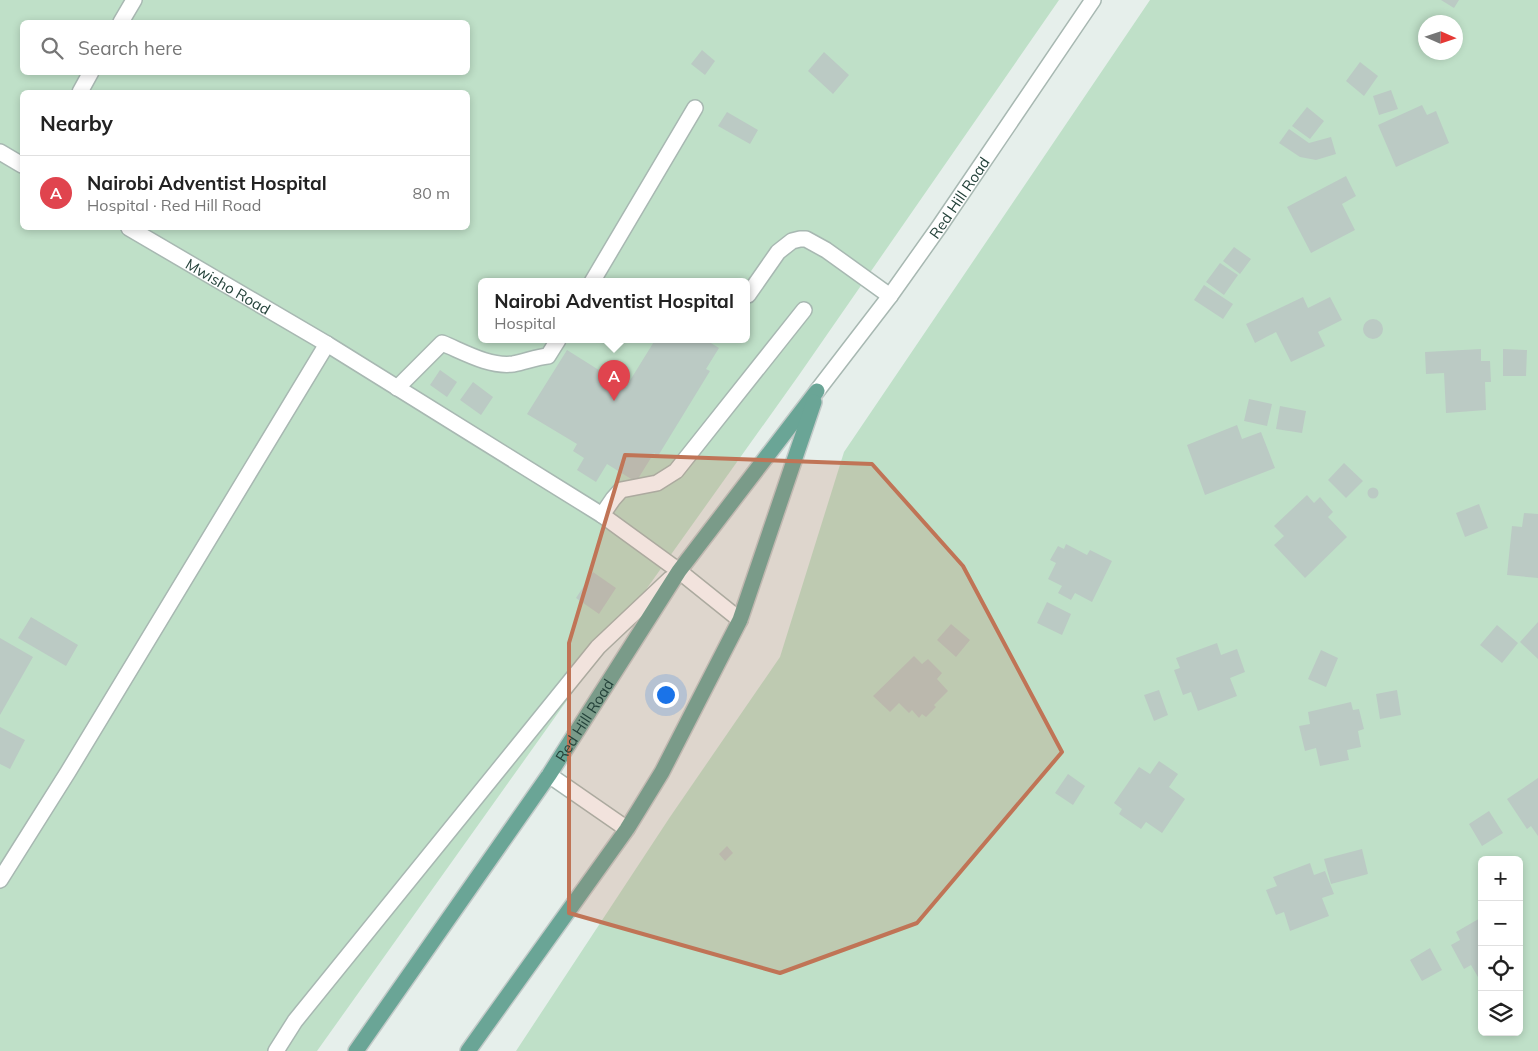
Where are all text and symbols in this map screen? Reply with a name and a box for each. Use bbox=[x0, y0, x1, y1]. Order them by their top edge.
north arrow bbox=[1418, 15, 1463, 60]
search box bbox=[20, 20, 470, 75]
icon: search bbox=[38, 34, 66, 62]
text: Search here bbox=[78, 36, 182, 60]
text: Nearby bbox=[40, 110, 113, 136]
street label: Red Hill Road bbox=[925, 153, 993, 242]
text: Nairobi Adventist Hospital bbox=[87, 171, 327, 195]
text: A bbox=[50, 183, 62, 203]
text: 80 m bbox=[413, 183, 450, 203]
text: Hospital · Red Hill Road bbox=[87, 195, 261, 215]
street label: Mwisho Road bbox=[182, 254, 274, 318]
popup bbox=[478, 278, 750, 343]
text: Nairobi Adventist Hospital bbox=[494, 289, 734, 313]
text: Hospital bbox=[494, 313, 556, 333]
pin: A bbox=[598, 360, 630, 401]
street label: Red Hill Road bbox=[551, 675, 617, 765]
your location bbox=[653, 682, 679, 708]
map controls bbox=[1478, 856, 1523, 1036]
button: + bbox=[1478, 856, 1523, 901]
button: − bbox=[1478, 901, 1523, 946]
button: locate bbox=[1478, 946, 1523, 991]
button: layers bbox=[1478, 991, 1523, 1036]

